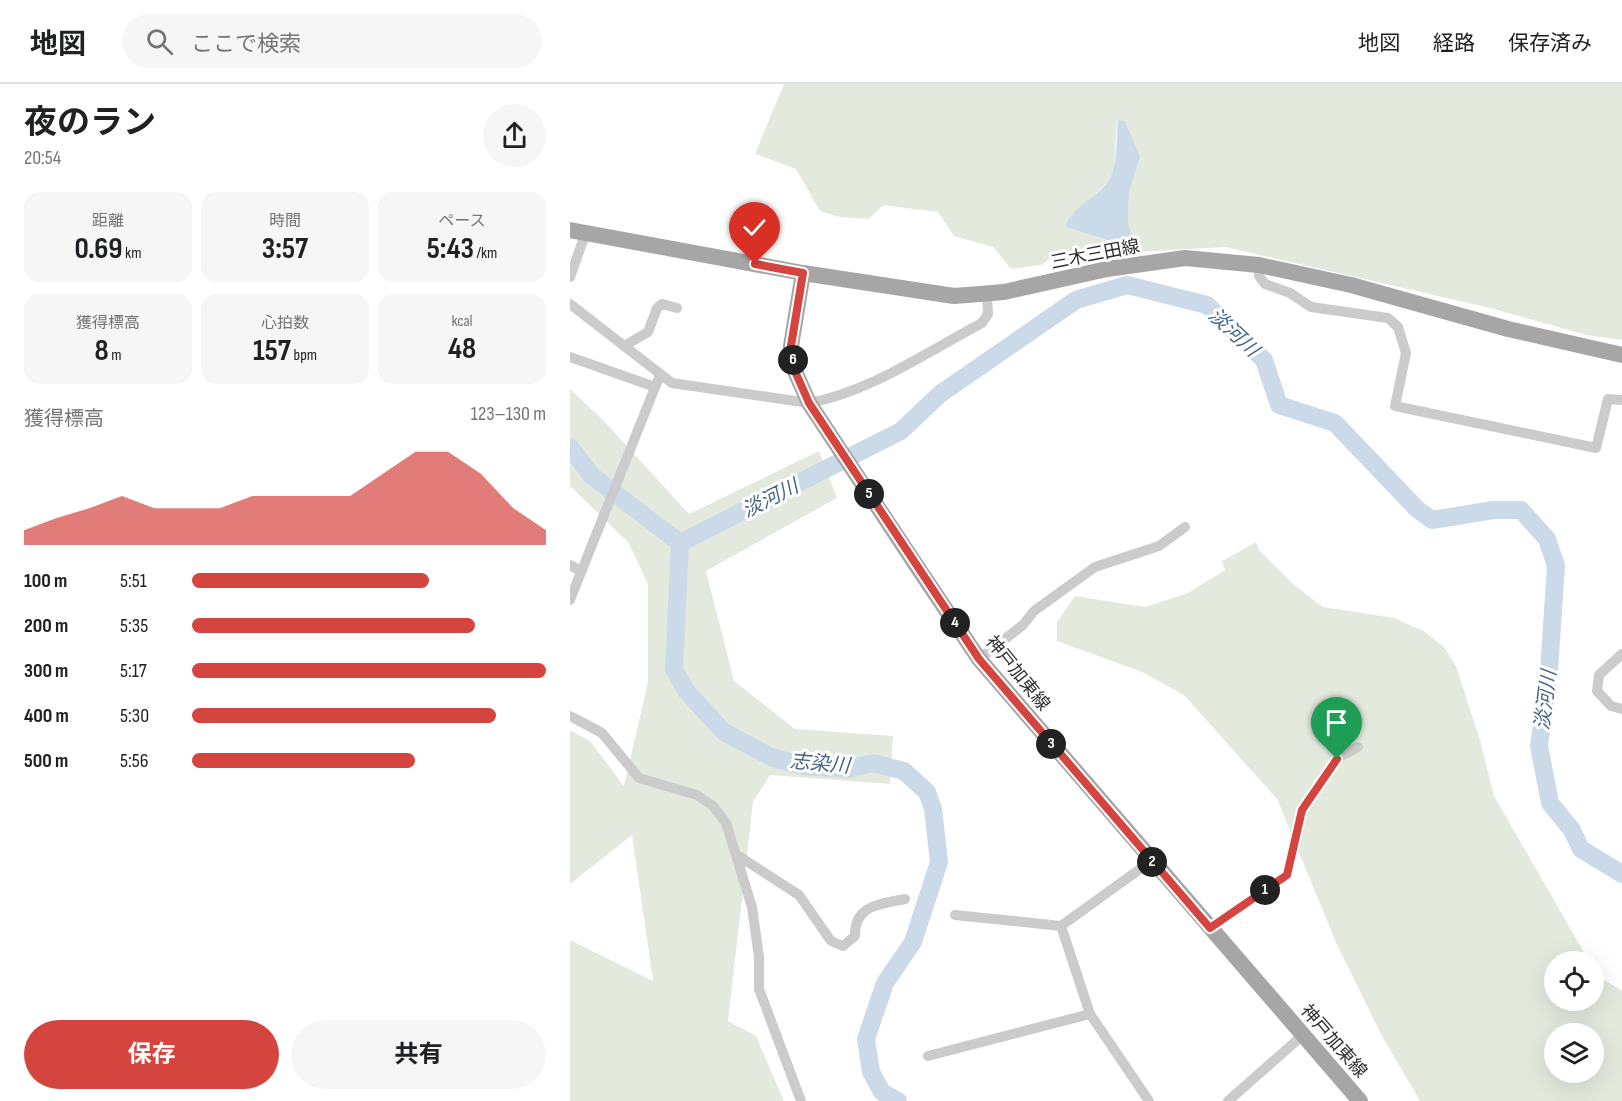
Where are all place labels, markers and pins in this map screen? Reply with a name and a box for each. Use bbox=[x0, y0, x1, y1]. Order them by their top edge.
pin bbox=[729, 202, 780, 264]
pin: 6 bbox=[778, 345, 808, 375]
pin: 5 bbox=[854, 479, 884, 509]
pin: 4 bbox=[940, 608, 970, 638]
pin bbox=[1311, 697, 1362, 759]
pin: 3 bbox=[1036, 729, 1066, 759]
pin: 2 bbox=[1137, 847, 1167, 877]
pin: 1 bbox=[1250, 875, 1280, 905]

